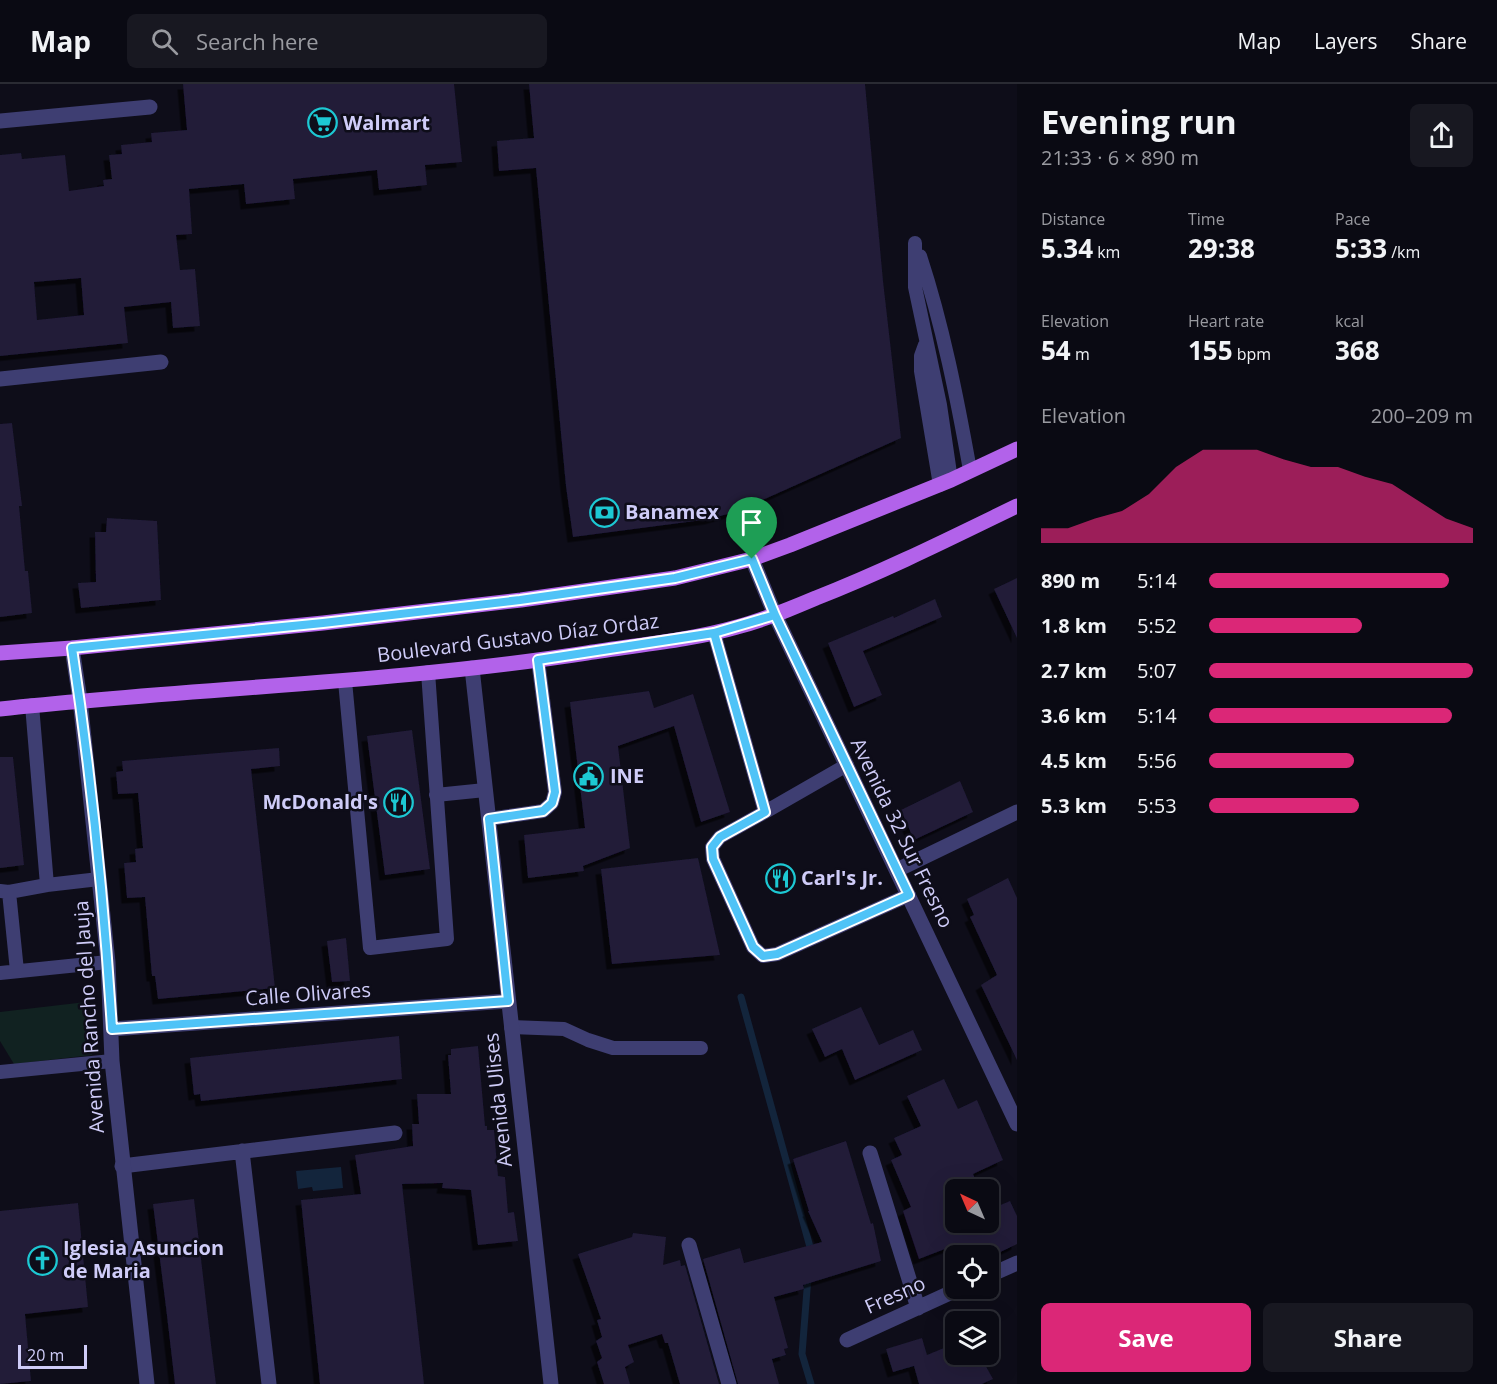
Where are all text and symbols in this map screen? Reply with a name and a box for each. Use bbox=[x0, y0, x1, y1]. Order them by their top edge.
search box bbox=[127, 14, 547, 68]
text: Map bbox=[30, 22, 91, 60]
icon: search bbox=[148, 25, 181, 58]
text: Search here bbox=[196, 26, 319, 56]
text: Map bbox=[1238, 27, 1281, 55]
text: Layers bbox=[1314, 27, 1378, 55]
text: Share bbox=[1411, 27, 1467, 55]
text: Evening run bbox=[1041, 99, 1237, 144]
button: share bbox=[1410, 104, 1473, 167]
supermarket icon: Walmart bbox=[306, 107, 338, 139]
place label: Walmart bbox=[343, 109, 430, 136]
text: 21:33 · 6 × 890 m bbox=[1041, 144, 1199, 171]
text: Distance bbox=[1041, 208, 1105, 230]
text: Time bbox=[1188, 208, 1225, 230]
text: Pace bbox=[1335, 208, 1370, 230]
text: 5.34 bbox=[1041, 230, 1093, 266]
text: 29:38 bbox=[1188, 230, 1255, 266]
text: 5:33 bbox=[1335, 230, 1387, 266]
text: km bbox=[1093, 241, 1120, 263]
text: /km bbox=[1387, 241, 1420, 263]
text: Elevation bbox=[1041, 310, 1109, 332]
text: Heart rate bbox=[1188, 310, 1264, 332]
text: kcal bbox=[1335, 310, 1364, 332]
text: 54 bbox=[1041, 332, 1071, 368]
text: 155 bbox=[1188, 332, 1233, 368]
text: 368 bbox=[1335, 332, 1380, 368]
text: m bbox=[1071, 343, 1090, 365]
text: bpm bbox=[1233, 343, 1271, 365]
text: Elevation bbox=[1041, 402, 1126, 429]
text: 200–209 m bbox=[1371, 402, 1473, 429]
bank icon: Banamex bbox=[588, 496, 620, 528]
pin bbox=[726, 497, 777, 559]
place label: Banamex bbox=[625, 498, 719, 525]
icon: arrive bbox=[735, 506, 768, 539]
text: 890 m bbox=[1041, 567, 1100, 594]
text: 5:14 bbox=[1137, 567, 1177, 594]
street label: Boulevard Gustavo Díaz Ordaz bbox=[375, 607, 660, 668]
text: 1.8 km bbox=[1041, 612, 1107, 639]
text: 5:52 bbox=[1137, 612, 1177, 639]
text: 2.7 km bbox=[1041, 657, 1107, 684]
text: 5:07 bbox=[1137, 657, 1177, 684]
text: 3.6 km bbox=[1041, 702, 1107, 729]
text: 5:14 bbox=[1137, 702, 1177, 729]
street label: Avenida 32 Sur Fresno bbox=[845, 733, 960, 932]
text: 4.5 km bbox=[1041, 747, 1107, 774]
text: 5:56 bbox=[1137, 747, 1177, 774]
public building icon: INE bbox=[573, 760, 605, 792]
place label: INE bbox=[610, 762, 644, 789]
restaurant icon: McDonald's bbox=[383, 786, 415, 818]
place label: McDonald's bbox=[262, 788, 378, 815]
text: 5.3 km bbox=[1041, 792, 1107, 819]
text: 5:53 bbox=[1137, 792, 1177, 819]
restaurant icon: Carl's Jr. bbox=[764, 862, 796, 894]
place label: Carl's Jr. bbox=[801, 864, 883, 891]
street label: Avenida Rancho del Jauja bbox=[67, 900, 110, 1134]
street label: Calle Olivares bbox=[244, 976, 372, 1011]
street label: Avenida Ulises bbox=[477, 1032, 518, 1168]
north arrow bbox=[945, 1179, 999, 1233]
map controls bbox=[945, 1179, 999, 1365]
place label: Iglesia Asuncion de Maria bbox=[63, 1234, 224, 1284]
church icon: Iglesia Asuncion de Maria bbox=[26, 1244, 58, 1276]
button: locate bbox=[945, 1245, 999, 1299]
street label: Fresno bbox=[860, 1269, 929, 1320]
button: Save bbox=[1041, 1303, 1251, 1372]
button: Share bbox=[1263, 1303, 1473, 1372]
button: layers bbox=[945, 1311, 999, 1365]
scale bar bbox=[18, 1342, 87, 1370]
text: 20 m bbox=[27, 1344, 64, 1366]

